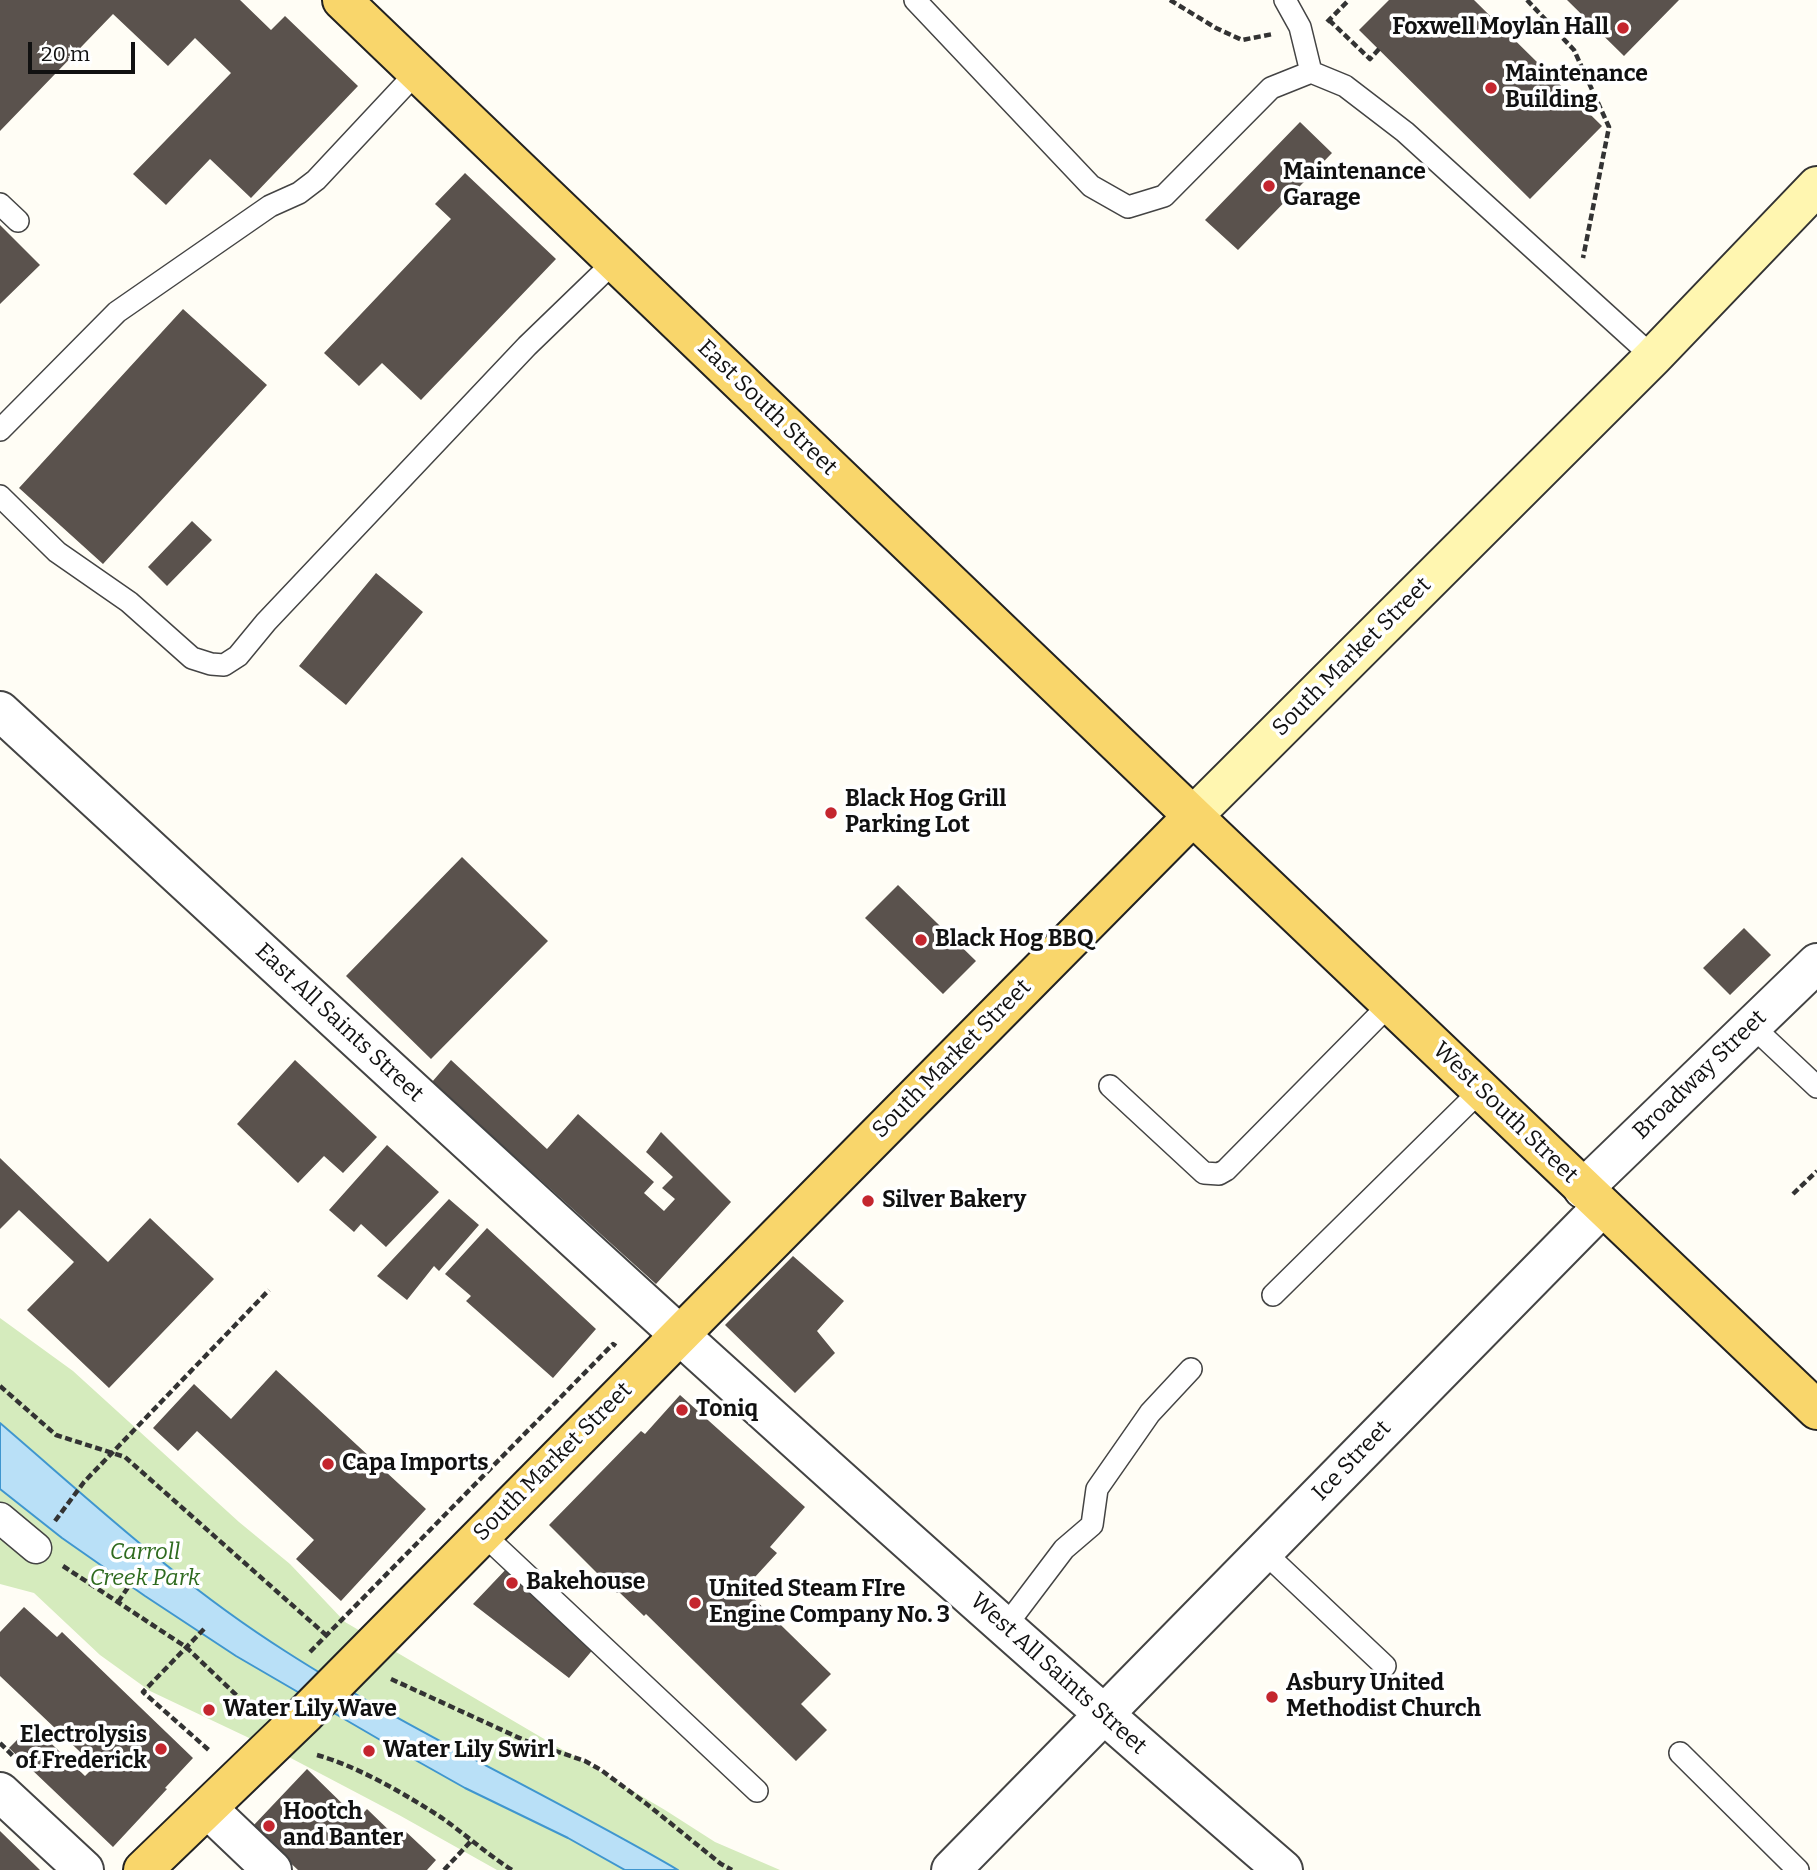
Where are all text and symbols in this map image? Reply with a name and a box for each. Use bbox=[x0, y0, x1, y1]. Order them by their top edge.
place label: Foxwell Moylan Hall bbox=[1392, 14, 1609, 42]
marker: Foxwell Moylan Hall bbox=[1615, 20, 1631, 36]
scale bar bbox=[32, 28, 138, 72]
text: 20 m bbox=[41, 41, 90, 67]
place label: Maintenance Building bbox=[1505, 61, 1648, 115]
marker: Maintenance Building bbox=[1483, 80, 1499, 96]
place label: Maintenance Garage bbox=[1283, 159, 1426, 213]
marker: Maintenance Garage bbox=[1261, 178, 1277, 194]
street label: East South Street bbox=[691, 334, 843, 482]
street label: South Market Street bbox=[1267, 572, 1437, 742]
place label: Black Hog Grill Parking Lot bbox=[845, 786, 1006, 840]
marker: Black Hog Grill Parking Lot bbox=[823, 805, 839, 821]
place label: Black Hog BBQ bbox=[935, 926, 1094, 954]
marker: Black Hog BBQ bbox=[913, 932, 929, 948]
street label: East All Saints Street bbox=[249, 938, 429, 1108]
street label: South Market Street bbox=[867, 974, 1037, 1144]
street label: Broadway Street bbox=[1628, 1004, 1772, 1146]
street label: West South Street bbox=[1427, 1037, 1583, 1189]
place label: Silver Bakery bbox=[882, 1187, 1026, 1215]
marker: Silver Bakery bbox=[860, 1193, 876, 1209]
street label: South Market Street bbox=[468, 1377, 638, 1547]
place label: Toniq bbox=[696, 1396, 758, 1424]
marker: Toniq bbox=[674, 1402, 690, 1418]
street label: Ice Street bbox=[1307, 1415, 1397, 1507]
place label: Capa Imports bbox=[342, 1450, 489, 1478]
marker: Capa Imports bbox=[320, 1456, 336, 1472]
park label: Carroll Creek Park bbox=[90, 1539, 200, 1593]
place label: Bakehouse bbox=[526, 1569, 645, 1597]
marker: Bakehouse bbox=[504, 1575, 520, 1591]
place label: United Steam FIre Engine Company No. 3 bbox=[709, 1576, 950, 1630]
street label: West All Saints Street bbox=[964, 1587, 1152, 1761]
marker: United Steam FIre Engine Company No. 3 bbox=[687, 1595, 703, 1611]
place label: Asbury United Methodist Church bbox=[1286, 1670, 1481, 1724]
marker: Asbury United Methodist Church bbox=[1264, 1689, 1280, 1705]
place label: Water Lily Wave bbox=[223, 1696, 397, 1724]
marker: Water Lily Wave bbox=[201, 1702, 217, 1718]
place label: Electrolysis of Frederick bbox=[15, 1722, 147, 1776]
place label: Water Lily Swirl bbox=[383, 1737, 555, 1765]
marker: Electrolysis of Frederick bbox=[153, 1741, 169, 1757]
marker: Water Lily Swirl bbox=[361, 1743, 377, 1759]
place label: Hootch and Banter bbox=[283, 1799, 403, 1853]
marker: Hootch and Banter bbox=[261, 1818, 277, 1834]

